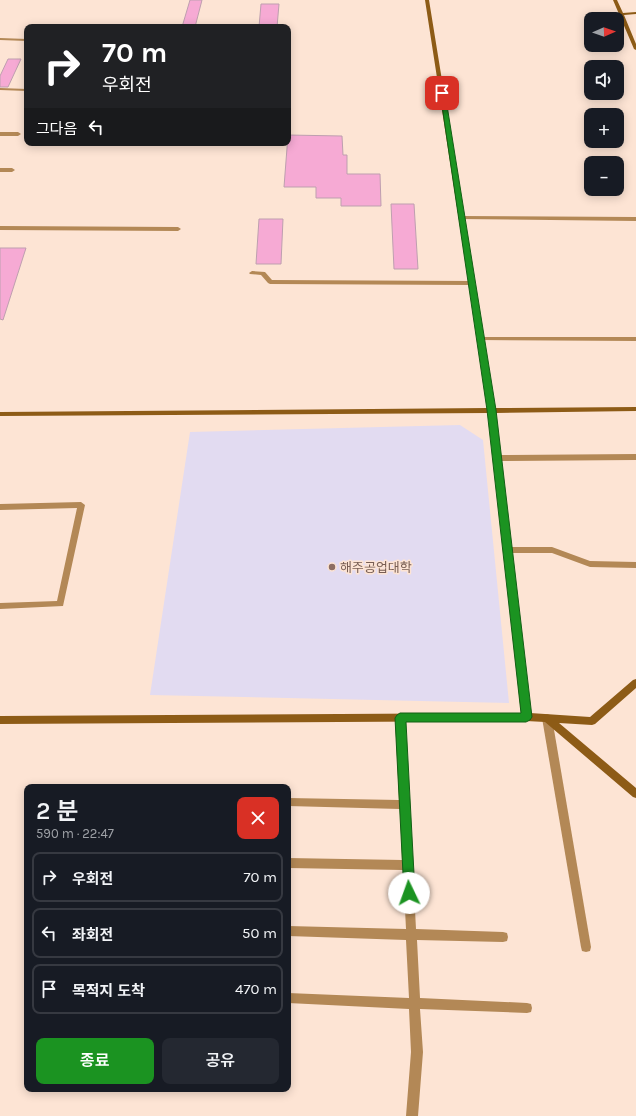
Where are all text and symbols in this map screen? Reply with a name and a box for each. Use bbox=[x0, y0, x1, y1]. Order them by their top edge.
north arrow bbox=[584, 12, 624, 52]
map controls bbox=[584, 12, 624, 196]
text: 70 m bbox=[102, 36, 167, 69]
icon: right bbox=[36, 40, 88, 92]
button: sound bbox=[584, 60, 624, 100]
text: 우회전 bbox=[102, 74, 152, 96]
pin bbox=[425, 76, 459, 110]
icon: arrive bbox=[431, 82, 453, 104]
button: + bbox=[584, 108, 624, 148]
icon: left bbox=[85, 116, 107, 138]
text: 그다음 bbox=[36, 120, 77, 138]
button: − bbox=[584, 156, 624, 196]
place label: 해주공업대학 bbox=[340, 560, 412, 575]
marker: 해주공업대학 bbox=[327, 562, 337, 572]
text: 2 분 bbox=[36, 797, 78, 825]
button: close bbox=[237, 797, 279, 839]
text: 590 m · 22:47 bbox=[36, 826, 114, 841]
icon: right bbox=[38, 866, 60, 888]
text: 70 m bbox=[243, 868, 277, 886]
text: 우회전 bbox=[72, 870, 113, 888]
position arrow bbox=[388, 872, 430, 914]
icon: left bbox=[38, 922, 60, 944]
text: 50 m bbox=[242, 924, 277, 942]
text: 좌회전 bbox=[72, 926, 113, 944]
icon: arrive bbox=[38, 978, 60, 1000]
text: 470 m bbox=[235, 980, 277, 998]
text: 목적지 도착 bbox=[72, 982, 145, 1000]
button: 종료 bbox=[36, 1038, 154, 1084]
button: 공유 bbox=[162, 1038, 279, 1084]

